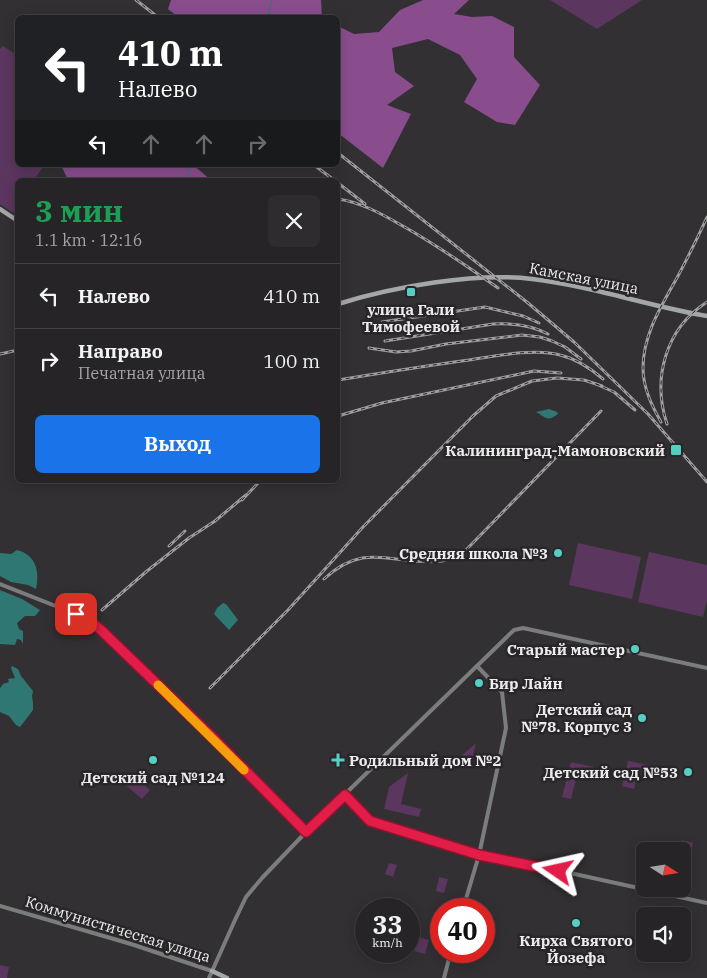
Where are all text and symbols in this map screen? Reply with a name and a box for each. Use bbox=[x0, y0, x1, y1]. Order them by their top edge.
text: 410 m bbox=[118, 30, 223, 76]
icon: left bbox=[35, 35, 100, 100]
text: Налево bbox=[118, 74, 197, 103]
icon: left bbox=[84, 130, 112, 158]
icon: ahead bbox=[137, 130, 165, 158]
icon: ahead bbox=[190, 130, 218, 158]
icon: right bbox=[243, 130, 271, 158]
text: 3 мин bbox=[35, 191, 123, 230]
button: close bbox=[268, 195, 320, 247]
text: 1.1 km · 12:16 bbox=[35, 230, 142, 250]
street label: Камская улица bbox=[528, 258, 640, 298]
icon: left bbox=[35, 282, 63, 310]
text: Налево bbox=[78, 284, 150, 308]
text: 410 m bbox=[263, 284, 320, 308]
marker: улица Гали Тимофеевой bbox=[405, 286, 417, 298]
place label: улица Гали Тимофеевой bbox=[362, 300, 460, 336]
text: Направо bbox=[78, 339, 163, 363]
icon: right bbox=[35, 347, 63, 375]
text: 100 m bbox=[263, 349, 320, 373]
text: Печатная улица bbox=[78, 363, 206, 383]
button: Выход bbox=[35, 415, 320, 473]
place label: Калининград-Мамоновский bbox=[445, 441, 665, 460]
marker: Калининград-Мамоновский bbox=[669, 443, 683, 457]
place label: Средняя школа №3 bbox=[399, 544, 548, 563]
marker: Средняя школа №3 bbox=[552, 547, 564, 559]
pin bbox=[55, 593, 97, 635]
icon: arrive bbox=[62, 600, 90, 628]
place label: Старый мастер bbox=[507, 640, 625, 659]
marker: Старый мастер bbox=[629, 643, 641, 655]
place label: Бир Лайн bbox=[489, 674, 563, 693]
marker: Бир Лайн bbox=[473, 677, 485, 689]
place label: Детский сад №78. Корпус 3 bbox=[521, 700, 632, 736]
marker: Детский сад №78. Корпус 3 bbox=[636, 712, 648, 724]
place label: Родильный дом №2 bbox=[349, 751, 501, 770]
marker: Родильный дом №2 bbox=[331, 753, 345, 767]
marker: Детский сад №124 bbox=[147, 754, 159, 766]
place label: Детский сад №53 bbox=[543, 763, 678, 782]
marker: Детский сад №53 bbox=[682, 766, 694, 778]
place label: Детский сад №124 bbox=[81, 768, 225, 787]
north arrow bbox=[636, 842, 691, 898]
map controls bbox=[636, 842, 691, 962]
position arrow bbox=[531, 844, 583, 896]
street label: Коммунистическая улица bbox=[23, 892, 213, 966]
speed limit sign: 40 bbox=[430, 898, 495, 963]
button: sound bbox=[636, 907, 691, 962]
text: 33 bbox=[372, 908, 403, 941]
marker: Кирха Святого Йозефа bbox=[570, 917, 582, 929]
place label: Кирха Святого Йозефа bbox=[519, 931, 633, 967]
text: km/h bbox=[372, 935, 403, 950]

